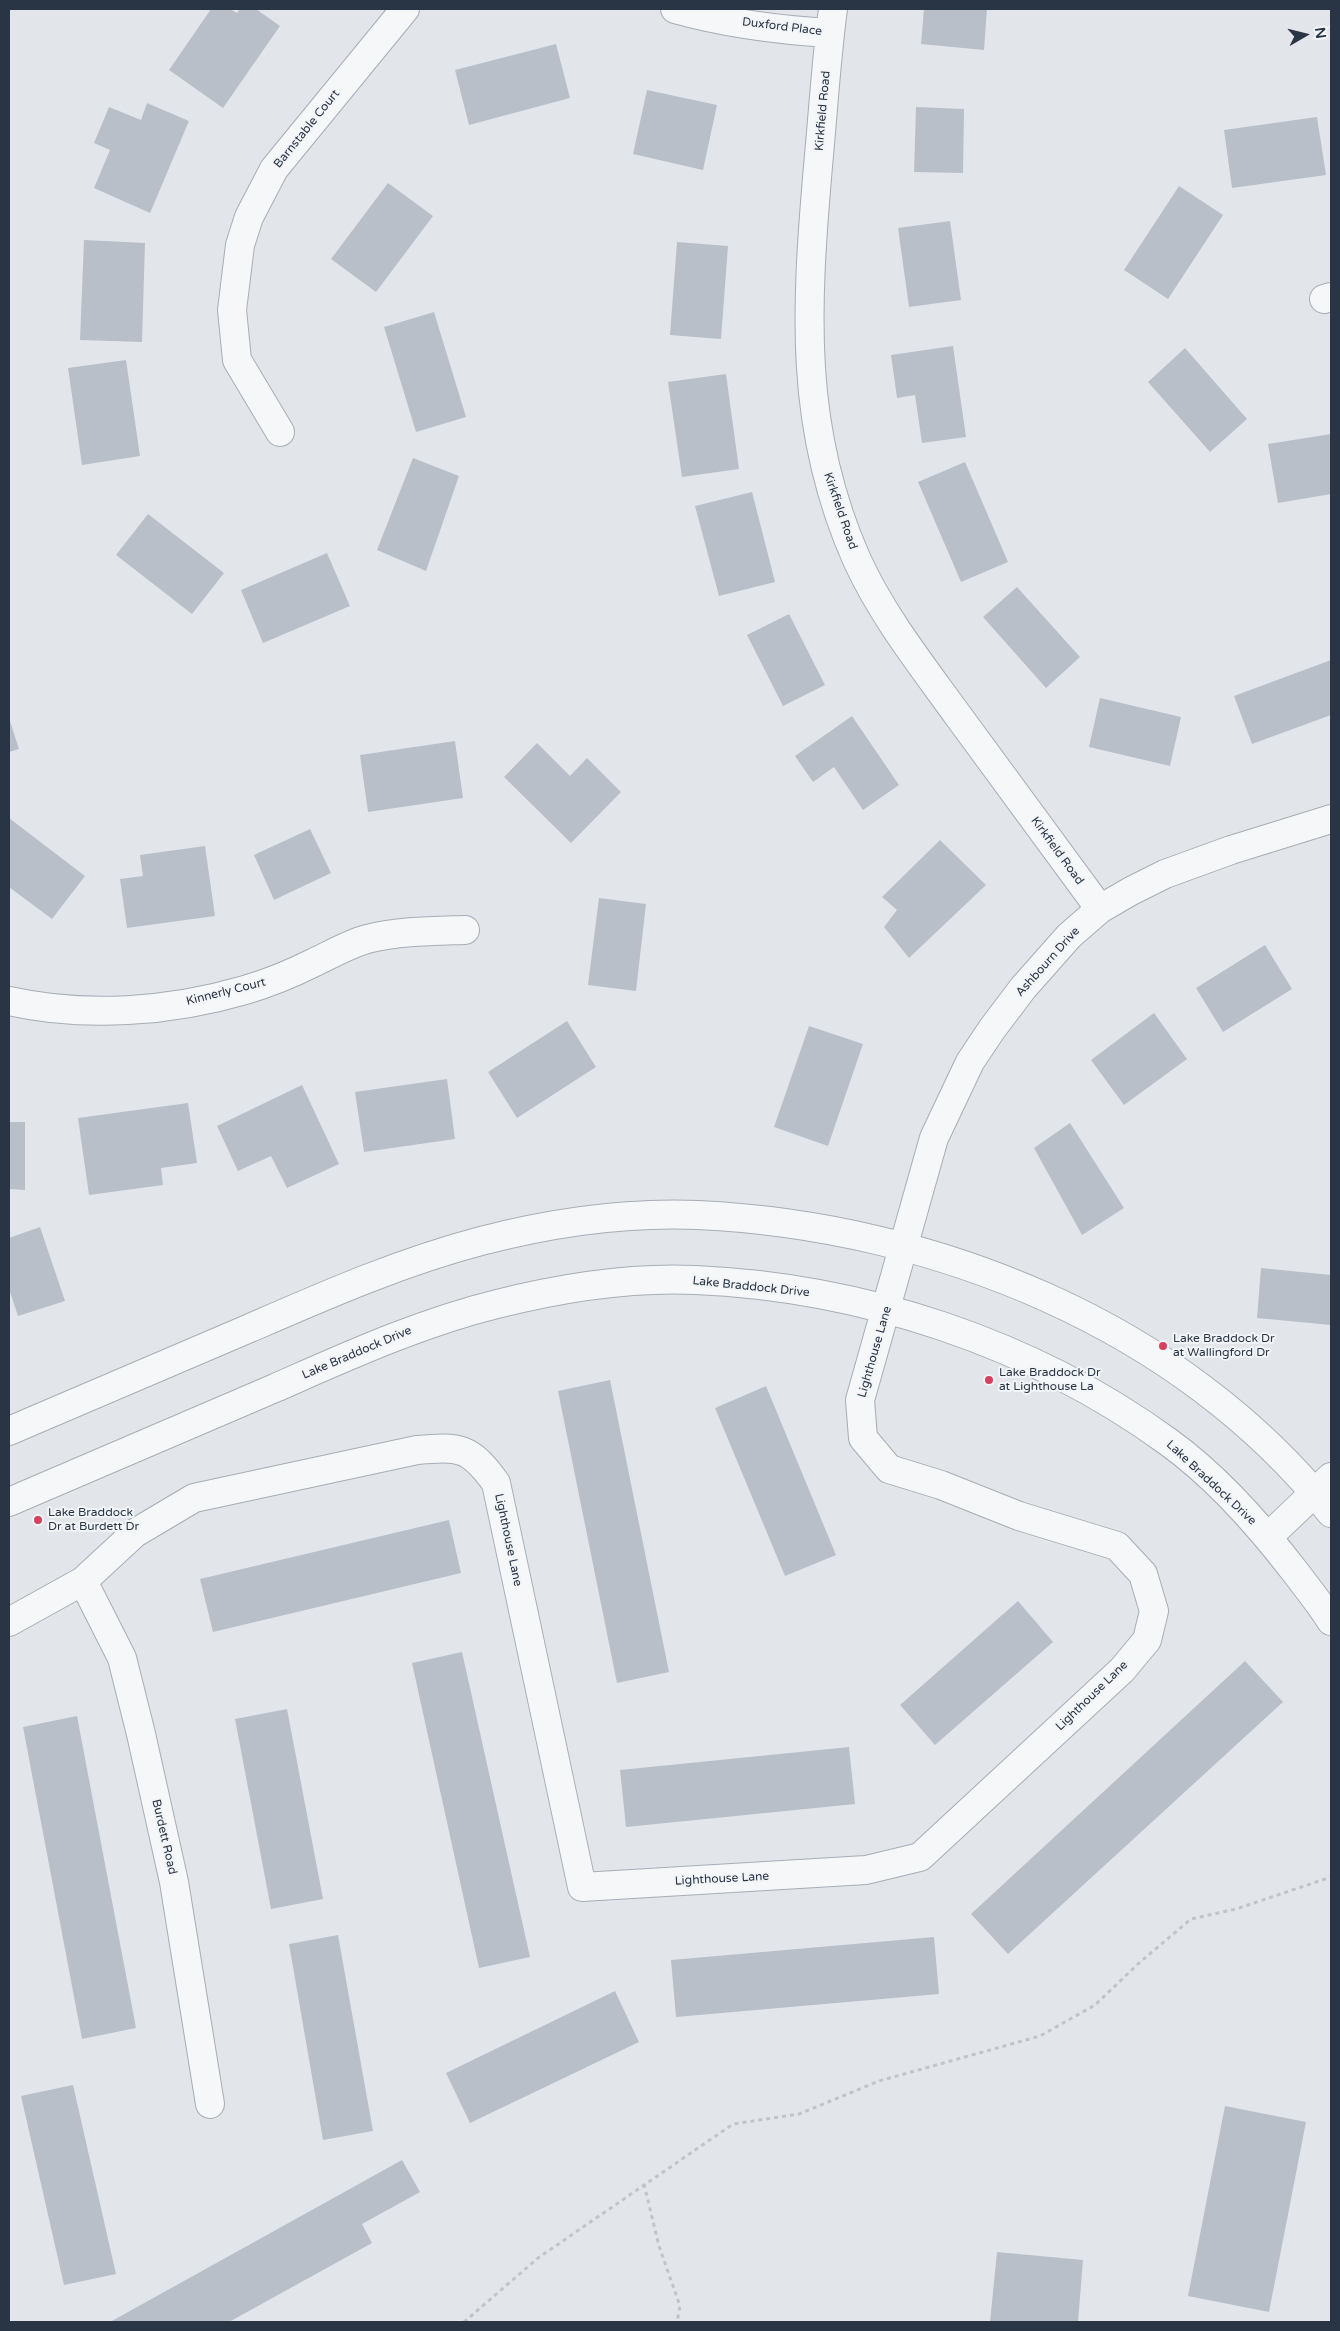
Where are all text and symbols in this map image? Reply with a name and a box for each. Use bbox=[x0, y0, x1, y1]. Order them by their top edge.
north arrow bbox=[1280, 10, 1330, 60]
street label: Duxford Place bbox=[741, 15, 823, 39]
text: N bbox=[1311, 26, 1330, 40]
street label: Kirkfield Road bbox=[812, 70, 834, 152]
street label: Barnstable Court bbox=[271, 87, 343, 171]
street label: Kirkfield Road bbox=[820, 471, 860, 551]
street label: Kirkfield Road bbox=[1028, 814, 1086, 888]
street label: Ashbourn Drive bbox=[1013, 924, 1083, 1000]
street label: Kinnerly Court bbox=[185, 975, 267, 1009]
street label: Lake Braddock Drive bbox=[692, 1274, 810, 1300]
street label: Lighthouse Lane bbox=[855, 1305, 895, 1399]
street label: Lake Braddock Drive bbox=[300, 1323, 414, 1383]
place label: Lake Braddock Dr at Wallingford Dr bbox=[1173, 1332, 1275, 1360]
marker: Lake Braddock Dr at Wallingford Dr bbox=[1157, 1340, 1169, 1352]
place label: Lake Braddock Dr at Lighthouse La bbox=[999, 1366, 1101, 1394]
marker: Lake Braddock Dr at Lighthouse La bbox=[983, 1374, 995, 1386]
street label: Lake Braddock Drive bbox=[1163, 1438, 1259, 1528]
street label: Lighthouse Lane bbox=[491, 1492, 525, 1588]
place label: Lake Braddock Dr at Burdett Dr bbox=[48, 1506, 139, 1534]
marker: Lake Braddock Dr at Burdett Dr bbox=[32, 1514, 44, 1526]
street label: Lighthouse Lane bbox=[1053, 1658, 1131, 1734]
street label: Burdett Road bbox=[148, 1798, 180, 1876]
street label: Lighthouse Lane bbox=[674, 1869, 770, 1889]

